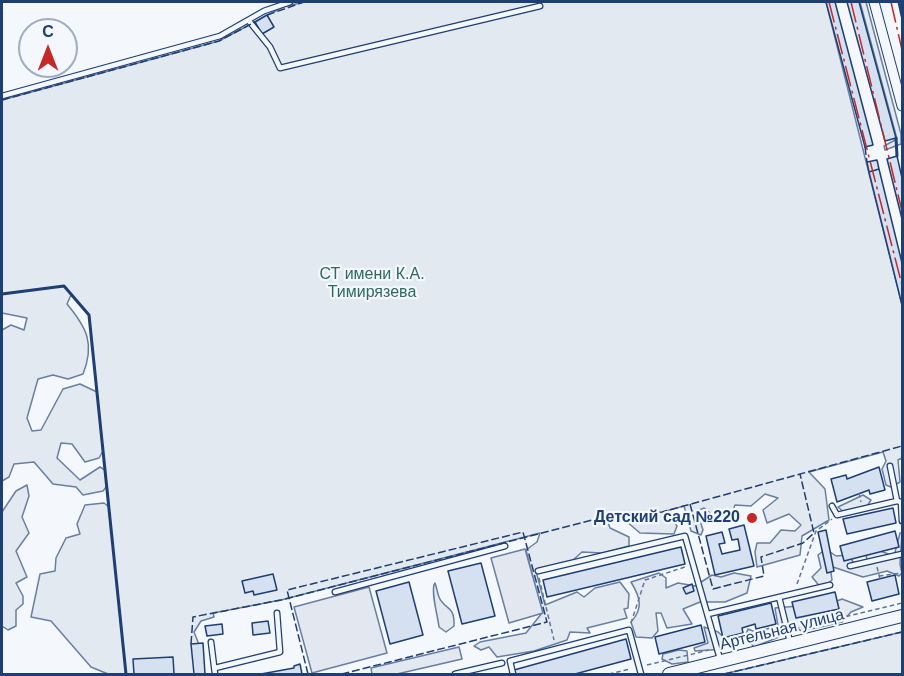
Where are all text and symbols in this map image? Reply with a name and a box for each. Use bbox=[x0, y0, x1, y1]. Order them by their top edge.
north arrow bbox=[18, 18, 78, 78]
text: С bbox=[42, 23, 54, 40]
park label: СТ имени К.А. Тимирязева bbox=[319, 265, 425, 303]
place label: Детский сад №220 bbox=[594, 508, 740, 528]
marker: Детский сад №220 bbox=[745, 511, 759, 525]
street label: Артельная улица bbox=[718, 605, 846, 655]

